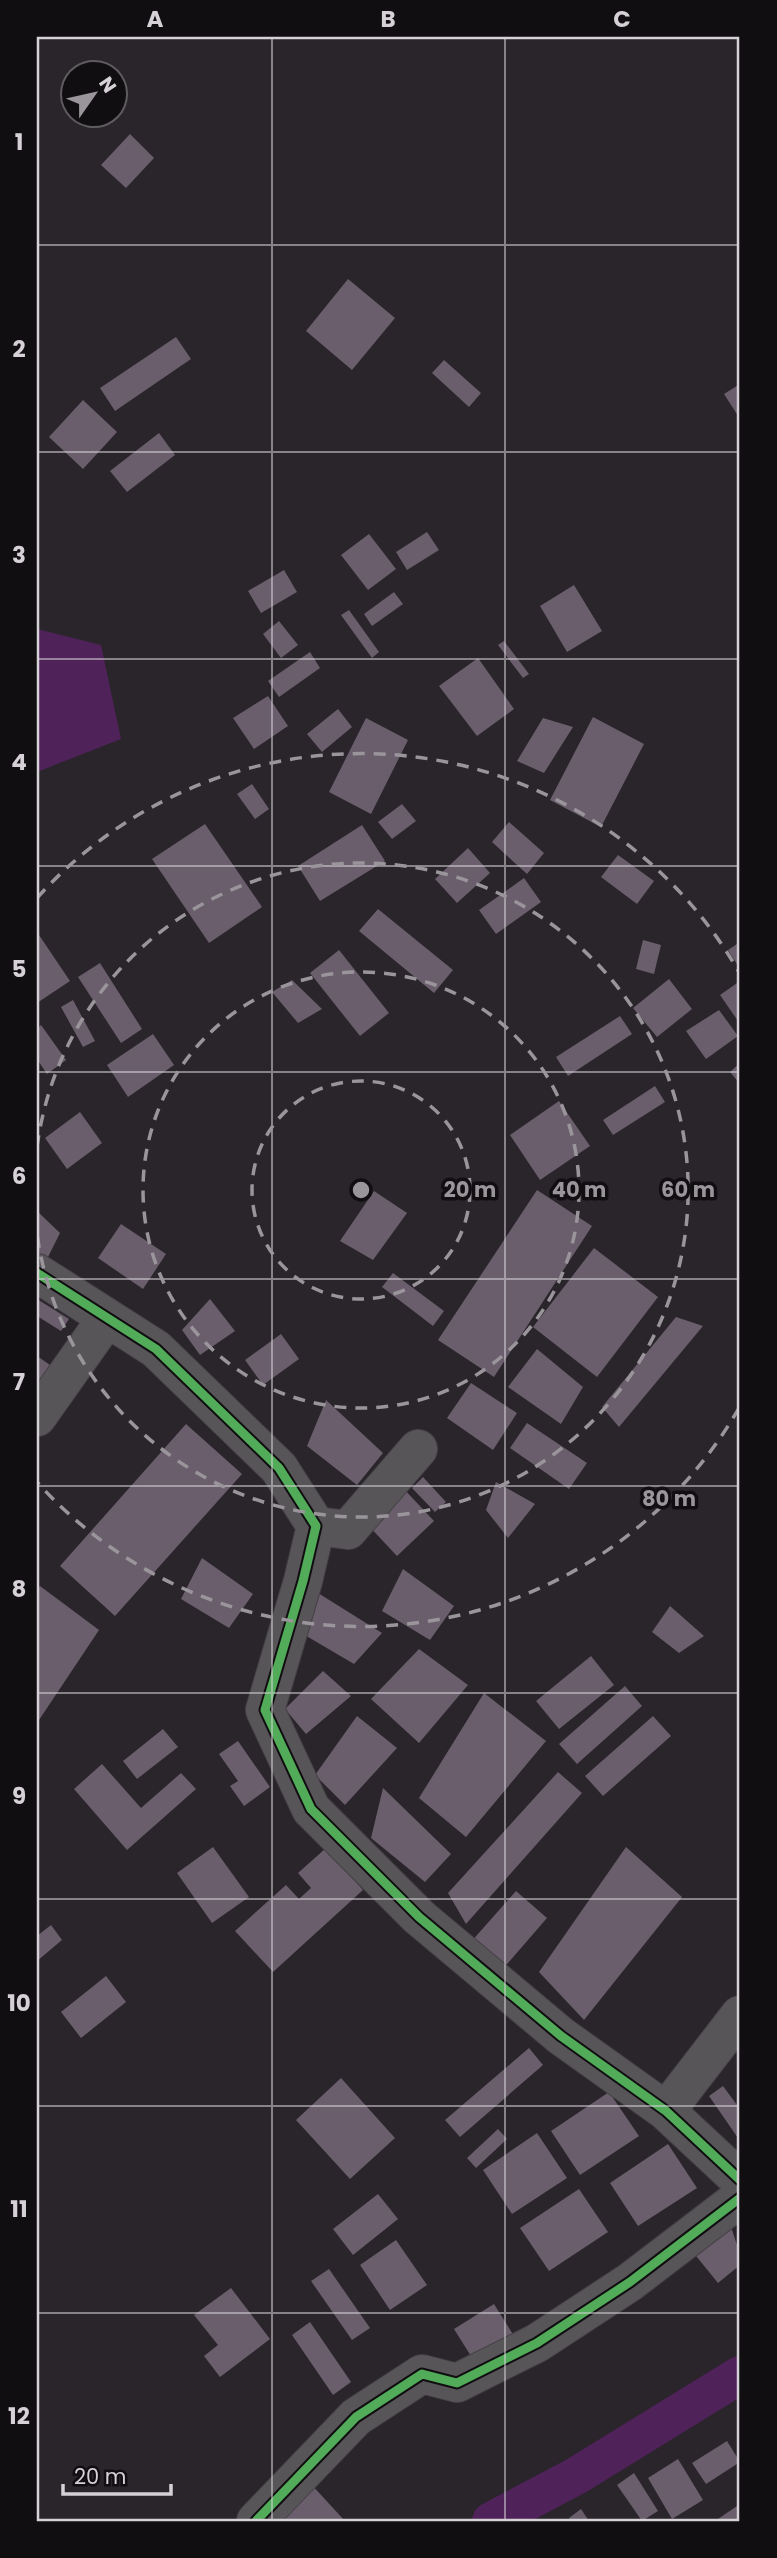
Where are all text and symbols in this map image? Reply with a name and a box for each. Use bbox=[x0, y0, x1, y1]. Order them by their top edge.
text: A bbox=[147, 3, 164, 35]
text: B bbox=[380, 3, 396, 35]
text: C bbox=[613, 3, 631, 35]
north arrow bbox=[60, 60, 130, 130]
text: N bbox=[92, 71, 123, 98]
text: 1 bbox=[15, 126, 23, 158]
text: 2 bbox=[12, 333, 26, 365]
text: 3 bbox=[12, 539, 26, 571]
text: 4 bbox=[11, 746, 27, 778]
text: 5 bbox=[12, 953, 26, 985]
text: 6 bbox=[12, 1160, 26, 1192]
text: 20 m bbox=[444, 1175, 496, 1204]
text: 40 m bbox=[552, 1175, 606, 1204]
text: 60 m bbox=[661, 1175, 715, 1204]
centre of rings bbox=[349, 1178, 373, 1202]
text: 7 bbox=[13, 1366, 25, 1398]
text: 80 m bbox=[642, 1484, 696, 1513]
text: 8 bbox=[12, 1573, 26, 1605]
text: 9 bbox=[12, 1780, 26, 1812]
text: 10 bbox=[7, 1987, 31, 2019]
text: 11 bbox=[10, 2193, 28, 2225]
text: 12 bbox=[8, 2400, 30, 2432]
scale bar bbox=[63, 2453, 172, 2497]
text: 20 m bbox=[74, 2462, 127, 2491]

